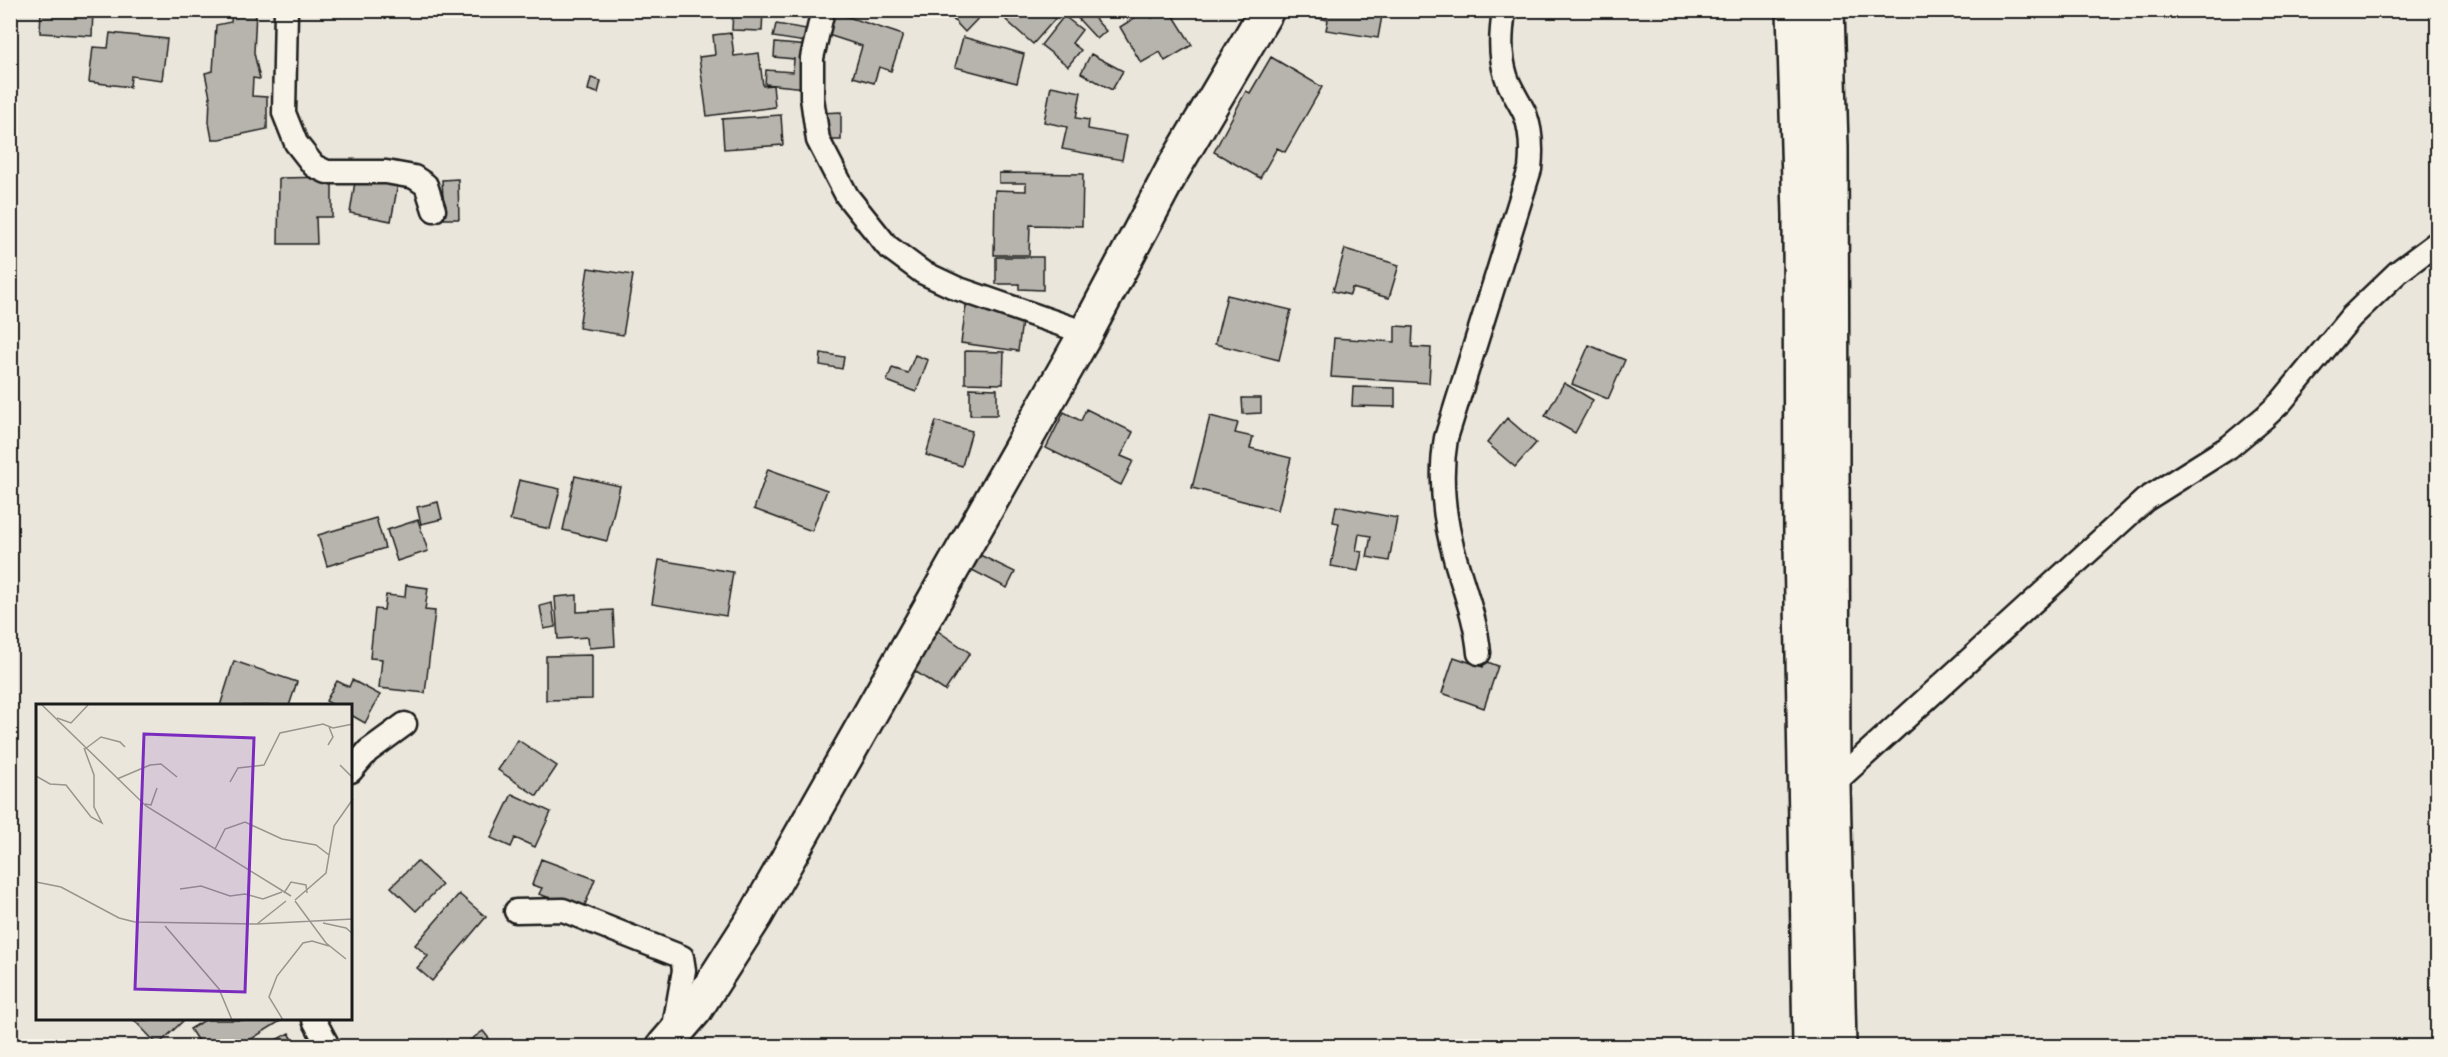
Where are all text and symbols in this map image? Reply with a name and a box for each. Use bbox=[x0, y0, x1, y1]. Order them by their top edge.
inset map bbox=[36, 704, 352, 1021]

